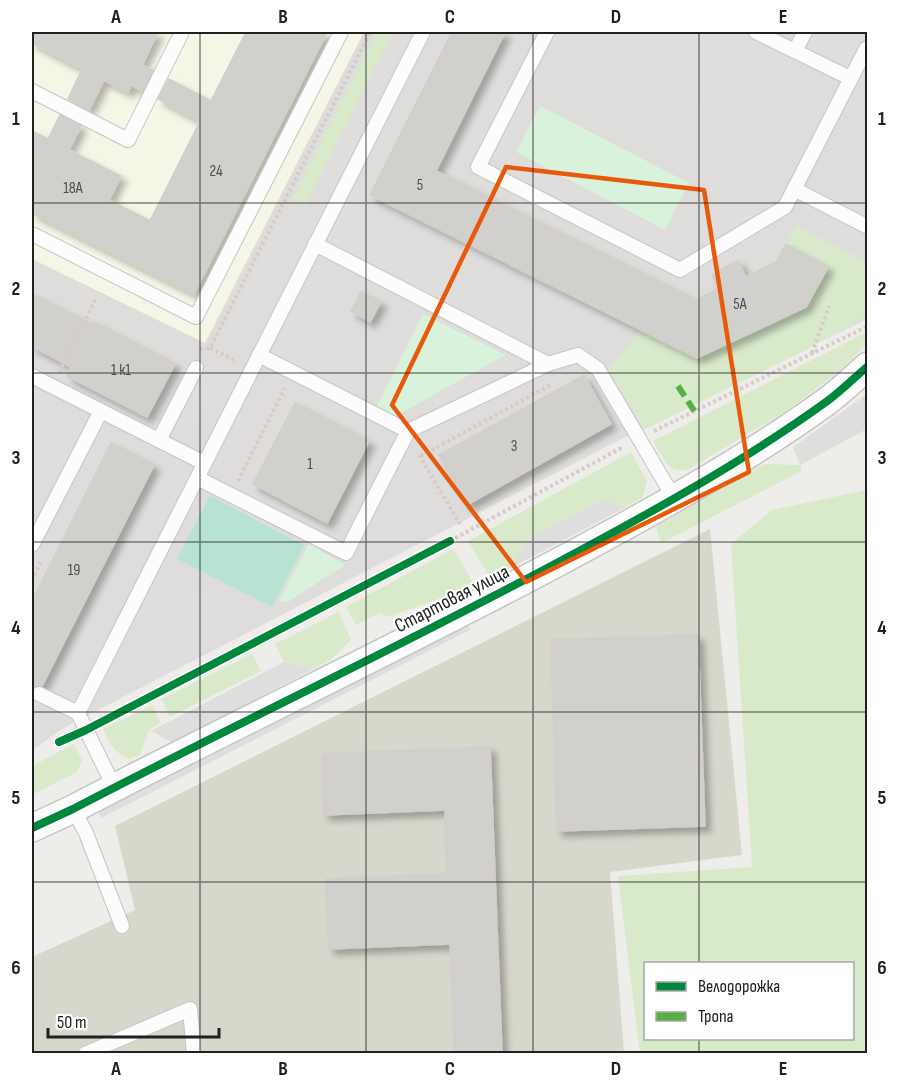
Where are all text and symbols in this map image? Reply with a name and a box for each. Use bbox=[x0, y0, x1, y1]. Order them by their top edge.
text: A bbox=[110, 5, 121, 29]
text: B bbox=[278, 5, 288, 29]
text: C bbox=[445, 5, 455, 29]
text: D bbox=[611, 5, 621, 29]
text: E bbox=[779, 5, 787, 29]
text: 1 bbox=[12, 107, 20, 131]
text: 1 bbox=[878, 107, 886, 131]
house number: 24 bbox=[209, 162, 223, 181]
house number: 5 bbox=[417, 176, 423, 195]
house number: 18А bbox=[63, 179, 83, 198]
text: 2 bbox=[12, 277, 20, 301]
text: 2 bbox=[878, 277, 886, 301]
house number: 5А bbox=[733, 295, 747, 314]
house number: 1 к1 bbox=[111, 361, 131, 380]
house number: 3 bbox=[511, 437, 517, 456]
text: 3 bbox=[12, 446, 21, 470]
text: 3 bbox=[878, 446, 887, 470]
house number: 1 bbox=[307, 455, 313, 474]
street label: Стартовая улица bbox=[391, 560, 513, 638]
house number: 19 bbox=[68, 561, 80, 580]
text: 4 bbox=[11, 616, 21, 640]
text: 4 bbox=[877, 616, 887, 640]
text: 5 bbox=[12, 786, 21, 810]
text: 5 bbox=[878, 786, 887, 810]
text: 6 bbox=[11, 956, 21, 980]
text: 6 bbox=[877, 956, 887, 980]
legend bbox=[644, 962, 854, 1040]
text: Велодорожка bbox=[698, 976, 780, 997]
scale bar bbox=[48, 1001, 219, 1039]
text: Тропа bbox=[698, 1006, 734, 1027]
text: 50 m bbox=[57, 1012, 87, 1033]
text: A bbox=[110, 1057, 121, 1081]
text: B bbox=[278, 1057, 288, 1081]
text: C bbox=[445, 1057, 455, 1081]
text: D bbox=[611, 1057, 621, 1081]
text: E bbox=[779, 1057, 787, 1081]

